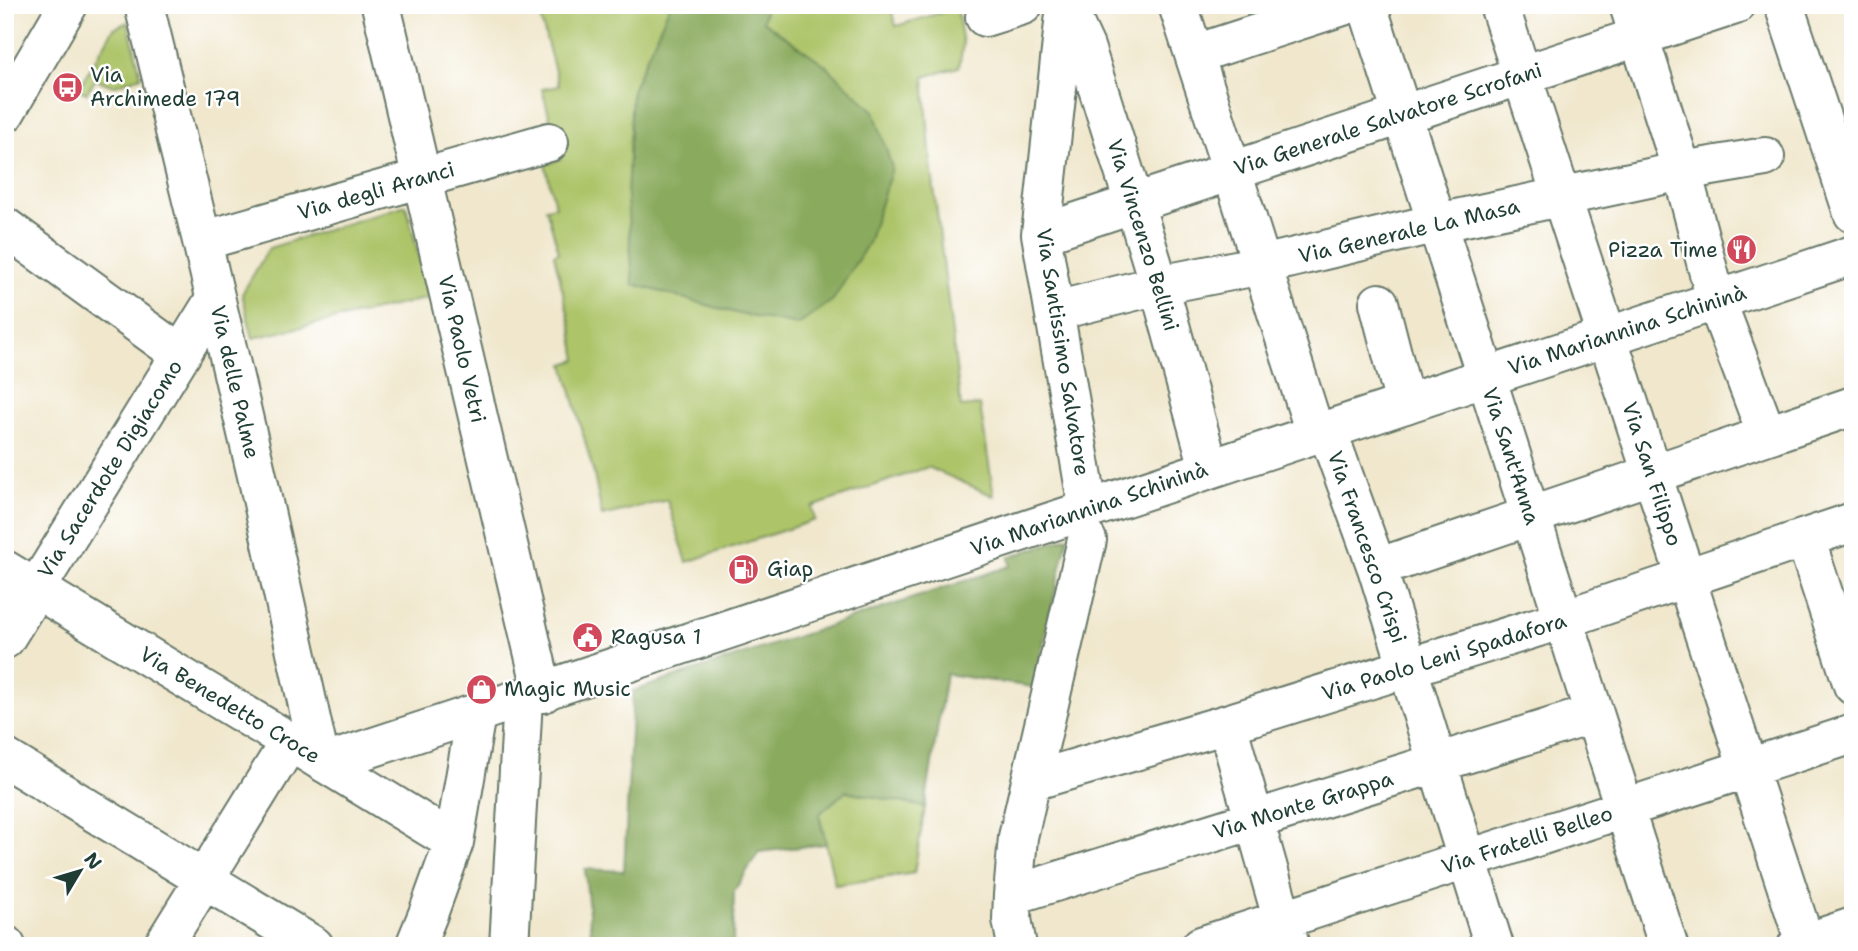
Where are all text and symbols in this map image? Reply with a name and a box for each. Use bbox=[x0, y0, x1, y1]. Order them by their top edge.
street label: Via Generale Salvatore Scrofani bbox=[1230, 56, 1546, 182]
place label: Via Archimede 179 bbox=[90, 61, 241, 113]
bus stop icon: Via Archimede 179 bbox=[50, 70, 84, 104]
street label: Via Vincenzo Bellini bbox=[1100, 135, 1186, 335]
street label: Via degli Aranci bbox=[294, 155, 458, 227]
street label: Via Generale La Masa bbox=[1296, 192, 1522, 270]
street label: Via Santissimo Salvatore bbox=[1030, 226, 1096, 478]
restaurant icon: Pizza Time bbox=[1724, 233, 1758, 267]
place label: Pizza Time bbox=[1608, 236, 1718, 264]
street label: Via Paolo Vetri bbox=[431, 272, 493, 426]
street label: Via Mariannina Schininà bbox=[1504, 278, 1750, 382]
street label: Via delle Palme bbox=[204, 303, 266, 461]
street label: Via Sacerdote Digiacomo bbox=[31, 354, 189, 584]
street label: Via Sant'Anna bbox=[1476, 384, 1546, 528]
street label: Via San Filippo bbox=[1615, 398, 1689, 550]
street label: Via Francesco Crispi bbox=[1321, 447, 1413, 647]
street label: Via Mariannina Schininà bbox=[967, 455, 1211, 563]
fuel station icon: Giap bbox=[727, 552, 761, 586]
place label: Giap bbox=[767, 555, 813, 583]
street label: Via Paolo Leni Spadafora bbox=[1318, 606, 1570, 708]
public building icon: Ragusa 1 bbox=[571, 620, 605, 654]
place label: Ragusa 1 bbox=[611, 623, 702, 651]
street label: Via Benedetto Croce bbox=[134, 640, 326, 770]
shop icon: Magic Music bbox=[464, 672, 498, 706]
place label: Magic Music bbox=[504, 675, 631, 703]
street label: Via Monte Grappa bbox=[1209, 764, 1397, 846]
street label: Via Fratelli Belleo bbox=[1438, 799, 1616, 881]
north arrow bbox=[46, 836, 116, 906]
text: N bbox=[79, 847, 107, 874]

